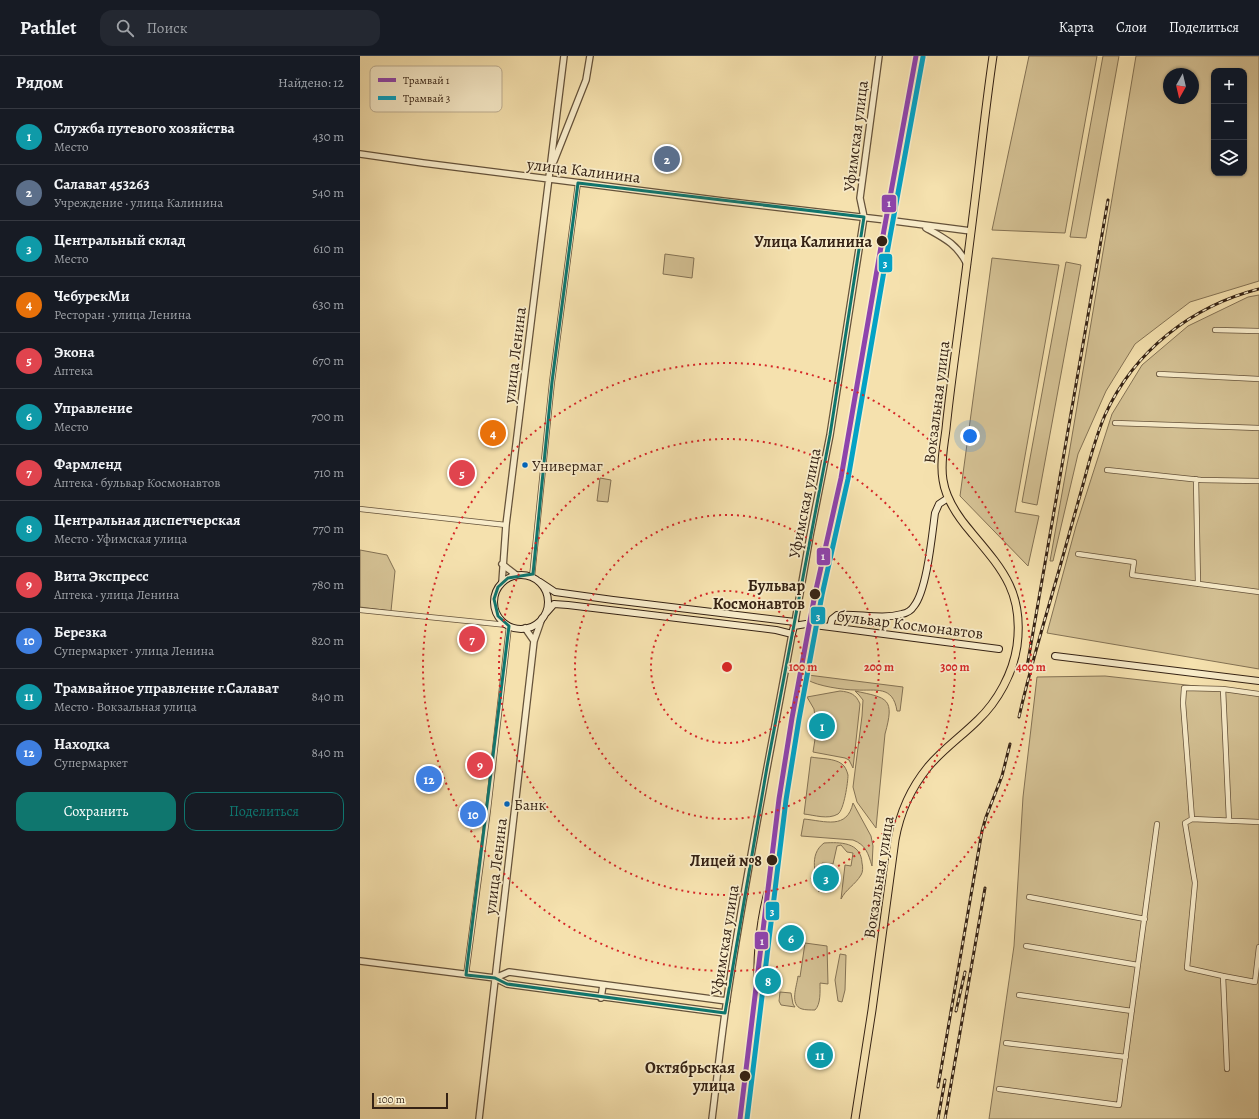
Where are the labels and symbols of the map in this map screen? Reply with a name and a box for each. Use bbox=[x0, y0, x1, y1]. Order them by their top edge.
legend bbox=[370, 66, 502, 112]
north arrow bbox=[1163, 68, 1199, 104]
text: Трамвай 1 bbox=[403, 73, 450, 88]
street label: Уфимская улица bbox=[838, 79, 874, 193]
text: Трамвай 3 bbox=[403, 91, 450, 106]
pin: 2 bbox=[654, 144, 680, 174]
street label: улица Калинина bbox=[525, 153, 642, 189]
line badge: 1 bbox=[881, 194, 897, 213]
text: 1 bbox=[887, 196, 891, 211]
place label: Улица Калинина bbox=[754, 231, 872, 253]
marker: Улица Калинина bbox=[875, 234, 889, 248]
line badge: 3 bbox=[878, 253, 893, 273]
text: 3 bbox=[883, 256, 888, 271]
street label: улица Ленина bbox=[498, 305, 532, 405]
street label: Вокзальная улица bbox=[919, 339, 956, 465]
pin: 4 bbox=[480, 418, 506, 448]
your location bbox=[960, 426, 980, 446]
street label: Уфимская улица bbox=[784, 446, 827, 560]
place label: Универмаг bbox=[532, 456, 603, 476]
pin: 5 bbox=[449, 458, 475, 488]
marker: Универмаг bbox=[520, 460, 530, 470]
line badge: 1 bbox=[816, 547, 831, 566]
text: 1 bbox=[821, 549, 825, 564]
place label: Бульвар Космонавтов bbox=[713, 575, 805, 615]
marker: Бульвар Космонавтов bbox=[808, 587, 822, 601]
street label: бульвар Космонавтов bbox=[835, 605, 984, 645]
line badge: 3 bbox=[810, 606, 826, 625]
text: 3 bbox=[816, 609, 821, 624]
pin: 7 bbox=[459, 624, 485, 654]
text: 100 m bbox=[789, 659, 817, 675]
text: 200 m bbox=[864, 659, 894, 675]
text: 300 m bbox=[940, 659, 970, 675]
text: 400 m bbox=[1016, 659, 1046, 675]
centre of rings bbox=[720, 660, 734, 674]
pin: 1 bbox=[809, 711, 835, 741]
pin: 9 bbox=[467, 750, 493, 780]
pin: 12 bbox=[416, 764, 442, 794]
place label: Банк bbox=[514, 795, 547, 815]
pin: 10 bbox=[460, 799, 486, 829]
marker: Банк bbox=[502, 799, 512, 809]
street label: Вокзальная улица bbox=[858, 814, 900, 940]
street label: улица Ленина bbox=[479, 816, 513, 916]
place label: Лицей №8 bbox=[690, 850, 762, 872]
marker: Лицей №8 bbox=[765, 853, 779, 867]
pin: 3 bbox=[813, 863, 839, 893]
street label: Уфимская улица bbox=[705, 883, 745, 997]
line badge: 3 bbox=[765, 901, 780, 921]
text: 3 bbox=[770, 904, 775, 919]
pin: 6 bbox=[778, 923, 804, 953]
line badge: 1 bbox=[754, 931, 769, 950]
text: 1 bbox=[760, 934, 764, 949]
pin: 8 bbox=[755, 966, 781, 996]
pin: 11 bbox=[807, 1040, 833, 1070]
place label: Октябрьская улица bbox=[645, 1057, 735, 1097]
marker: Октябрьская улица bbox=[738, 1069, 752, 1083]
scale bar bbox=[372, 1091, 448, 1110]

